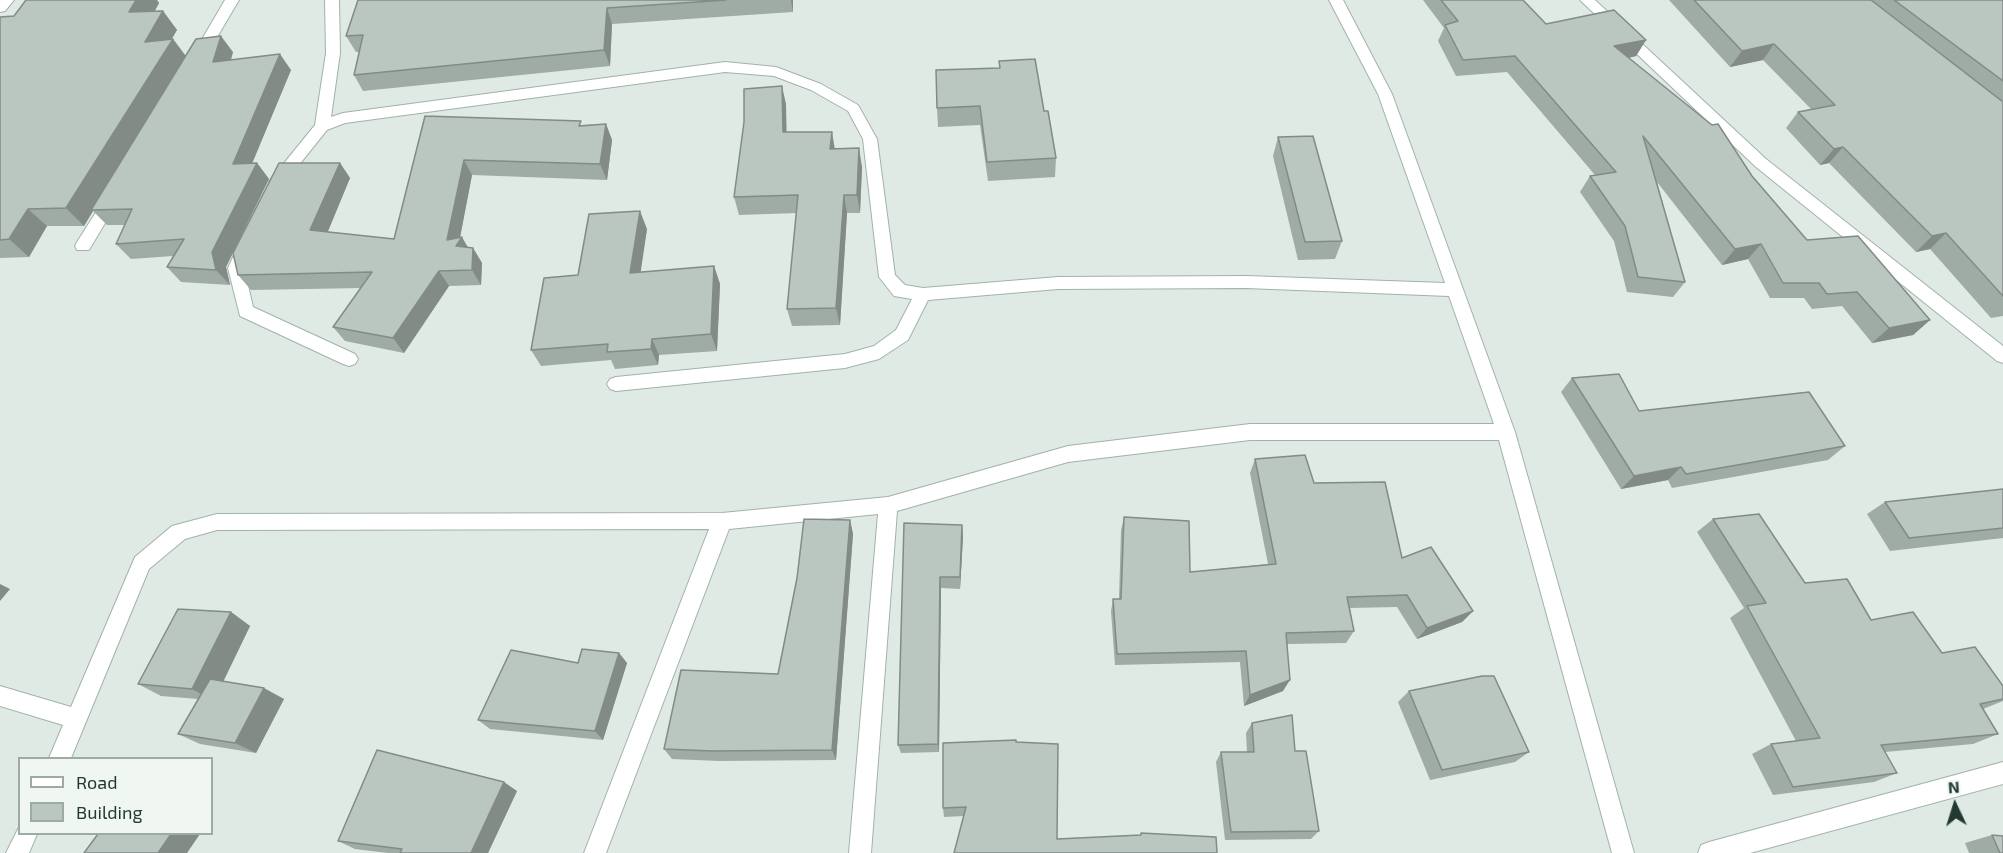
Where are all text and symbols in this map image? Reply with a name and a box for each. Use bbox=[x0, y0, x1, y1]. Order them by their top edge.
legend bbox=[18, 757, 213, 835]
text: Road bbox=[76, 771, 117, 793]
north arrow bbox=[1925, 775, 1985, 835]
text: N bbox=[1947, 777, 1960, 796]
text: Building bbox=[76, 801, 143, 823]

